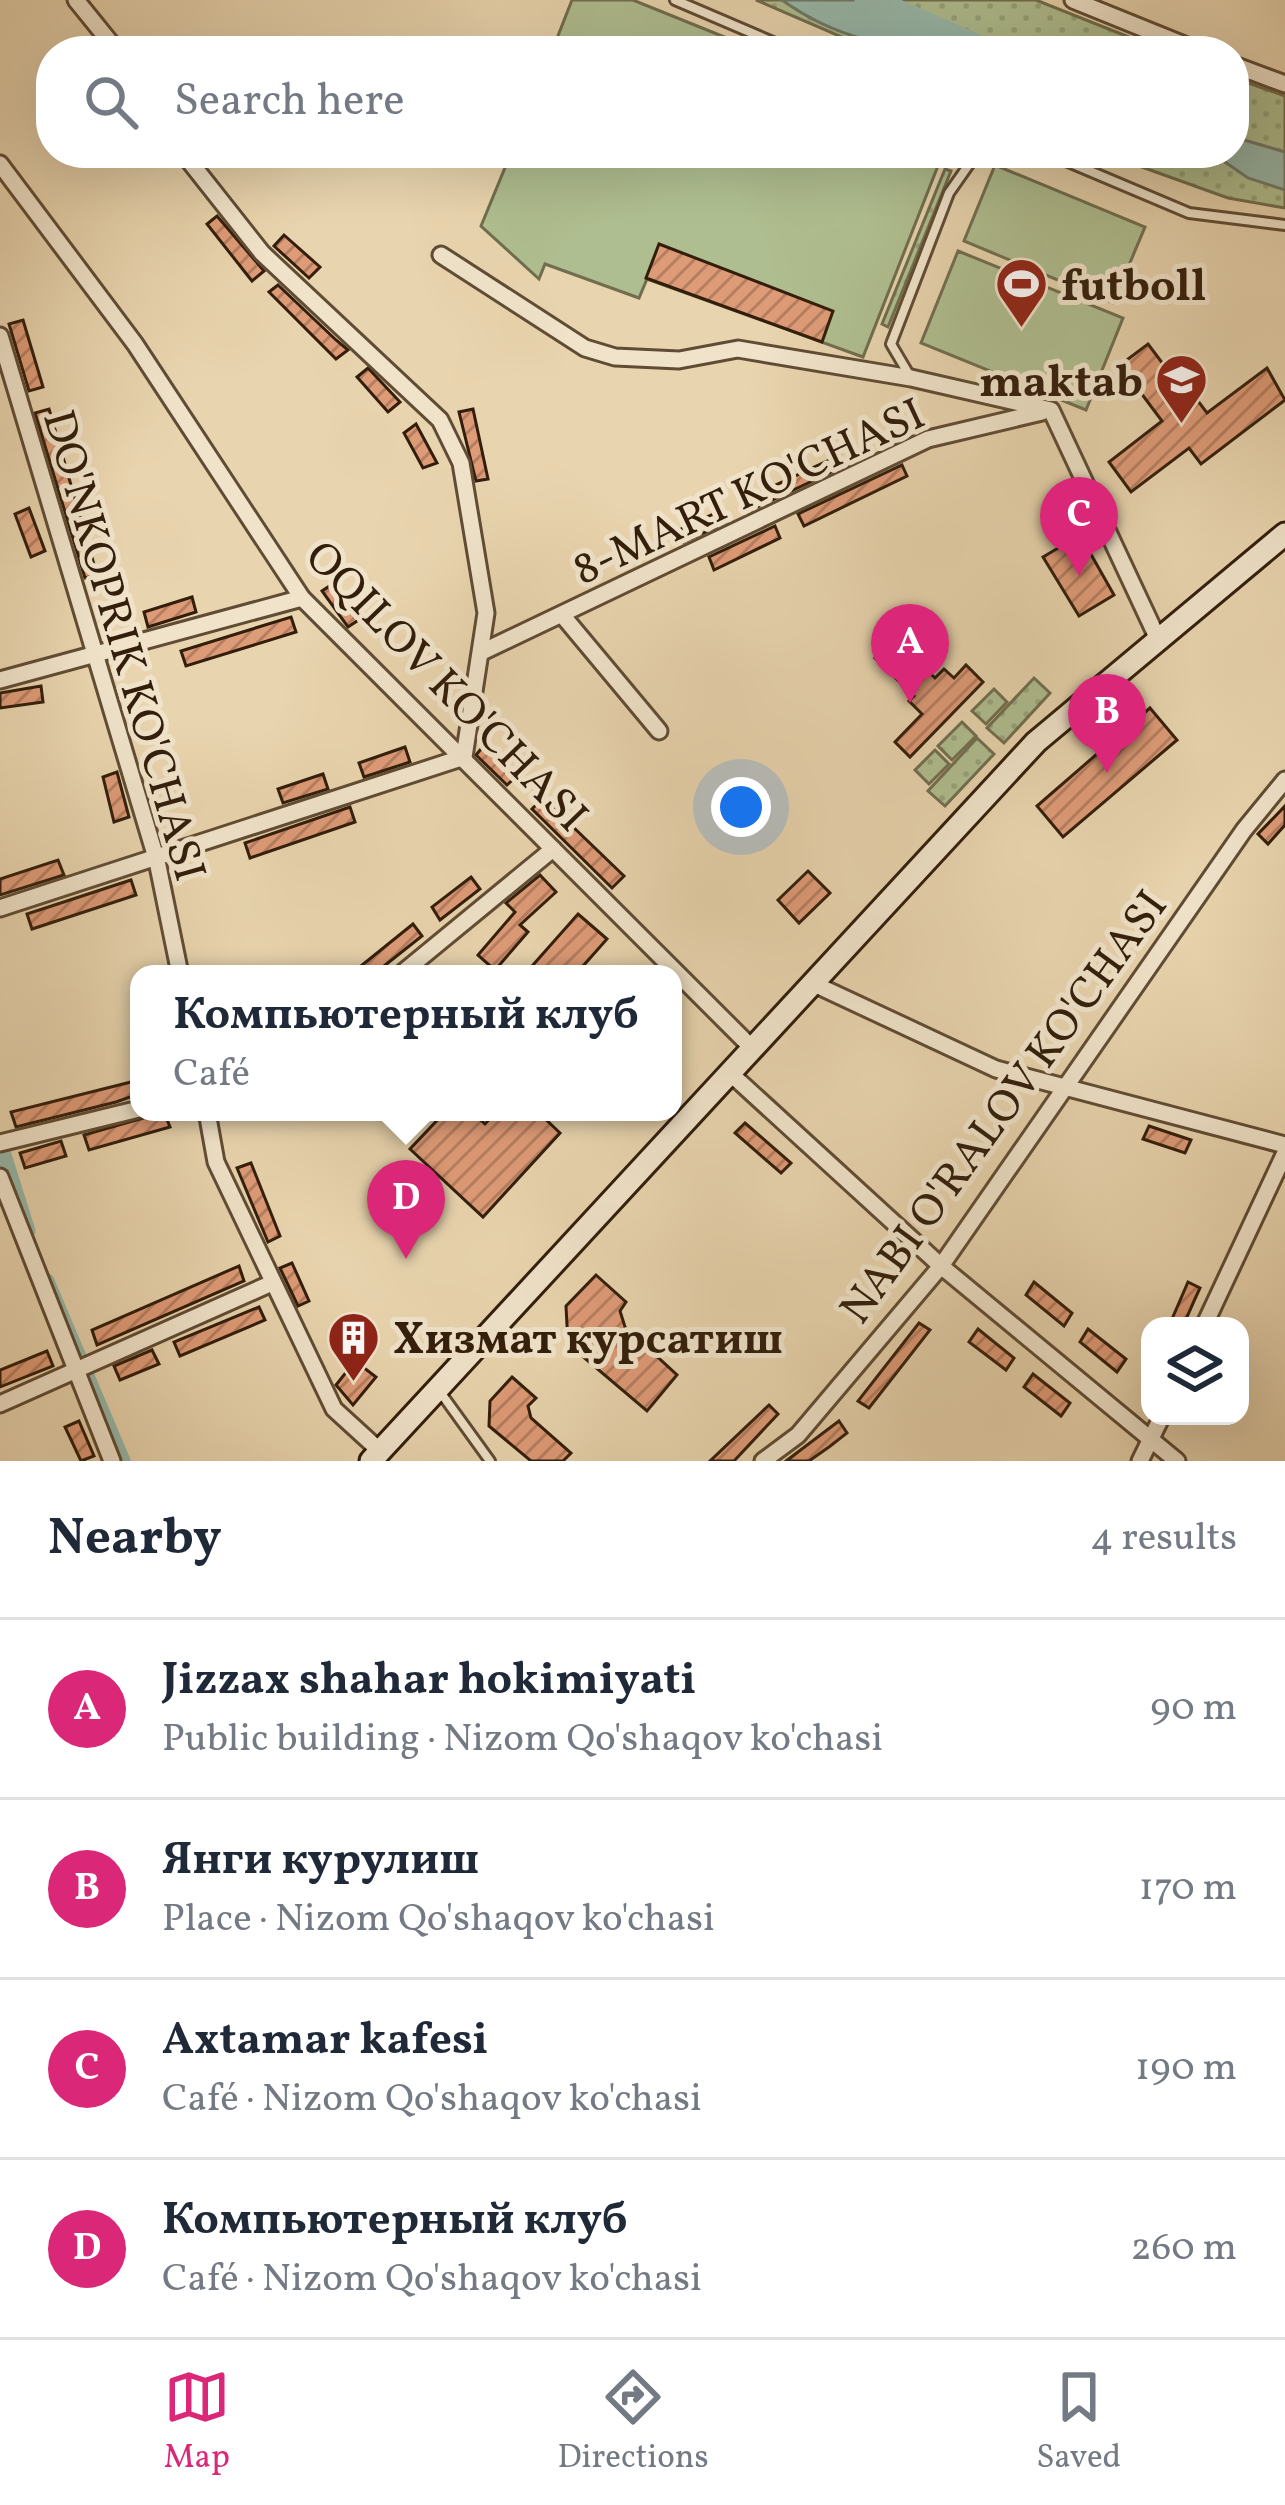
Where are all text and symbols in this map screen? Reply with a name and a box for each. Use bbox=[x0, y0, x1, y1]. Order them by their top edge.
search box bbox=[36, 36, 1249, 168]
icon: search bbox=[78, 69, 144, 135]
text: Search here bbox=[174, 71, 405, 134]
sports icon: futboll bbox=[994, 256, 1050, 330]
place label: futboll bbox=[1061, 257, 1206, 320]
school or university icon: maktab bbox=[1154, 352, 1210, 426]
place label: maktab bbox=[979, 353, 1143, 416]
street label: 8-MART KO'CHASI bbox=[564, 385, 936, 603]
street label: DO'NKOPRIK KO'CHASI bbox=[24, 403, 219, 889]
pin: C bbox=[1040, 477, 1118, 576]
street label: OQILOV KO'CHASI bbox=[289, 528, 601, 848]
pin: A bbox=[871, 604, 949, 703]
pin: B bbox=[1068, 674, 1146, 773]
your location bbox=[711, 777, 771, 837]
street label: NABI O'RALOV KO'CHASI bbox=[827, 879, 1185, 1338]
popup bbox=[130, 965, 682, 1121]
text: Компьютерный клуб bbox=[173, 985, 639, 1048]
text: Café bbox=[173, 1048, 250, 1102]
pin: D bbox=[367, 1160, 445, 1259]
building icon: Хизмат курсатиш bbox=[326, 1309, 382, 1383]
place label: Хизмат курсатиш bbox=[393, 1310, 783, 1373]
map controls bbox=[1141, 1317, 1249, 1425]
button: layers bbox=[1141, 1317, 1249, 1425]
text: Nearby bbox=[48, 1504, 222, 1575]
text: 4 results bbox=[1090, 1512, 1237, 1566]
text: Jizzax shahar hokimiyati bbox=[162, 1650, 696, 1713]
text: A bbox=[73, 1682, 101, 1736]
text: 90 m bbox=[1150, 1682, 1237, 1736]
text: Public building · Nizom Qo'shaqov ko'chasi bbox=[162, 1713, 883, 1767]
text: Янги курулиш bbox=[162, 1830, 479, 1893]
text: B bbox=[74, 1862, 100, 1916]
text: 170 m bbox=[1139, 1862, 1237, 1916]
text: Place · Nizom Qo'shaqov ko'chasi bbox=[162, 1893, 715, 1947]
text: Axtamar kafesi bbox=[162, 2010, 488, 2073]
text: C bbox=[74, 2042, 100, 2096]
text: 190 m bbox=[1135, 2042, 1237, 2096]
text: Café · Nizom Qo'shaqov ko'chasi bbox=[162, 2073, 702, 2127]
text: Компьютерный клуб bbox=[162, 2190, 627, 2253]
text: D bbox=[73, 2222, 101, 2276]
text: 260 m bbox=[1131, 2222, 1237, 2276]
text: Café · Nizom Qo'shaqov ko'chasi bbox=[162, 2253, 702, 2307]
tab: Map bbox=[164, 2364, 230, 2482]
tab: Directions bbox=[557, 2364, 709, 2482]
tab: Saved bbox=[1036, 2364, 1121, 2482]

